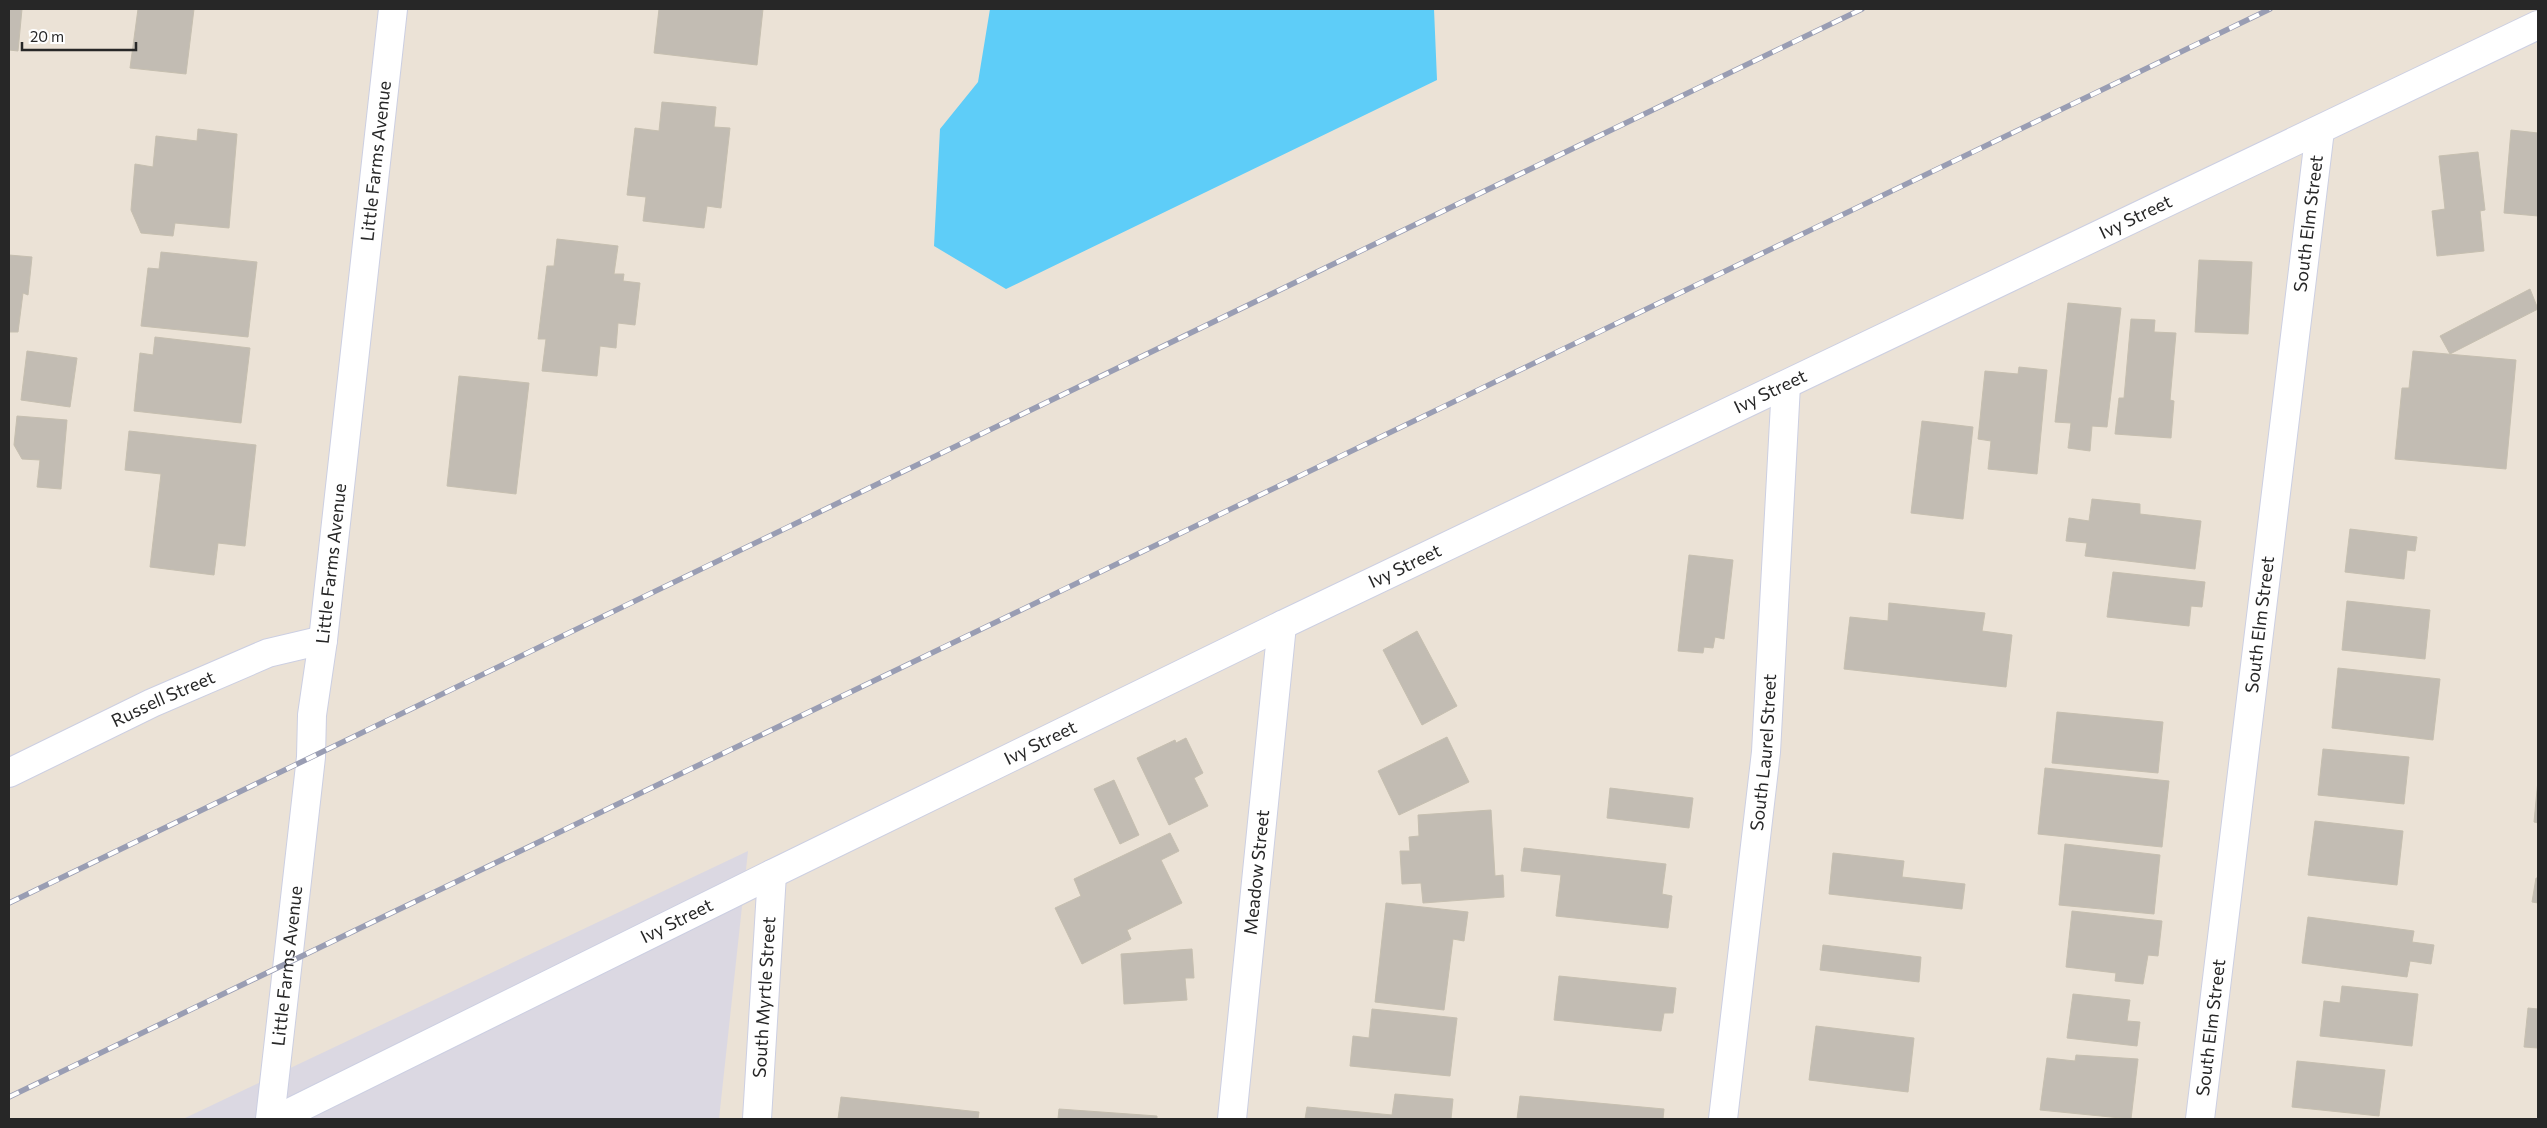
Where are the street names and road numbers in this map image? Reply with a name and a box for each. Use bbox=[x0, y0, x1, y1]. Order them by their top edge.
street label: Little Farms Avenue bbox=[355, 80, 395, 242]
street label: South Elm Street bbox=[2288, 154, 2327, 293]
street label: Ivy Street bbox=[2095, 190, 2175, 243]
street label: Ivy Street bbox=[1730, 364, 1810, 418]
street label: Little Farms Avenue bbox=[311, 482, 350, 645]
street label: Ivy Street bbox=[1364, 539, 1444, 592]
street label: South Elm Street bbox=[2240, 555, 2278, 694]
street label: Russell Street bbox=[107, 665, 218, 731]
street label: South Laurel Street bbox=[1745, 673, 1780, 832]
street label: Ivy Street bbox=[1000, 715, 1080, 769]
street label: Meadow Street bbox=[1239, 808, 1273, 936]
street label: Little Farms Avenue bbox=[266, 884, 306, 1047]
street label: Ivy Street bbox=[636, 893, 716, 947]
street label: South Myrtle Street bbox=[748, 916, 779, 1078]
street label: South Elm Street bbox=[2191, 958, 2229, 1097]

